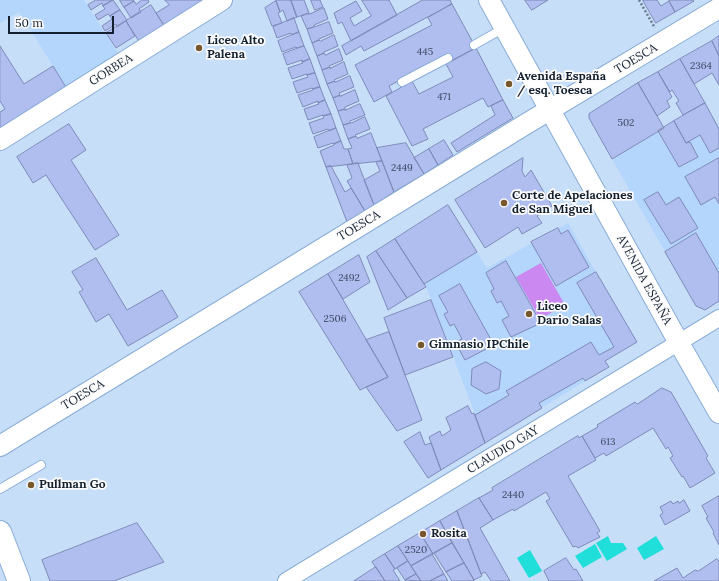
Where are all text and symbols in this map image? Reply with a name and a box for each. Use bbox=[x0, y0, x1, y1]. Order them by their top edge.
scale bar bbox=[10, 8, 116, 34]
text: 50 m bbox=[15, 15, 43, 30]
place label: Liceo Alto Palena bbox=[207, 34, 264, 62]
street label: TOESCA bbox=[612, 41, 660, 77]
marker: Liceo Alto Palena bbox=[194, 43, 204, 53]
house number: 445 bbox=[417, 46, 433, 58]
street label: GORBEA bbox=[87, 51, 135, 89]
house number: 2364 bbox=[690, 60, 712, 72]
place label: Avenida España / esq. Toesca bbox=[517, 70, 606, 98]
marker: Avenida España / esq. Toesca bbox=[504, 79, 514, 89]
house number: 471 bbox=[437, 91, 451, 103]
house number: 502 bbox=[618, 117, 634, 129]
house number: 2449 bbox=[391, 162, 413, 174]
place label: Corte de Apelaciones de San Miguel bbox=[512, 189, 633, 217]
marker: Corte de Apelaciones de San Miguel bbox=[499, 198, 509, 208]
street label: TOESCA bbox=[335, 208, 383, 244]
street label: AVENIDA ESPAÑA bbox=[613, 233, 675, 327]
house number: 2492 bbox=[338, 272, 360, 284]
place label: Liceo Dario Salas bbox=[537, 300, 601, 328]
marker: Liceo Dario Salas bbox=[524, 309, 534, 319]
house number: 2506 bbox=[324, 313, 346, 325]
place label: Gimnasio IPChile bbox=[429, 338, 529, 352]
marker: Gimnasio IPChile bbox=[416, 340, 426, 350]
street label: TOESCA bbox=[59, 377, 107, 413]
street label: CLAUDIO GAY bbox=[465, 423, 541, 477]
house number: 613 bbox=[601, 436, 615, 448]
place label: Pullman Go bbox=[39, 478, 106, 492]
marker: Pullman Go bbox=[26, 480, 36, 490]
house number: 2440 bbox=[502, 489, 524, 501]
place label: Rosita bbox=[431, 527, 467, 541]
marker: Rosita bbox=[418, 529, 428, 539]
house number: 2520 bbox=[405, 544, 427, 556]

